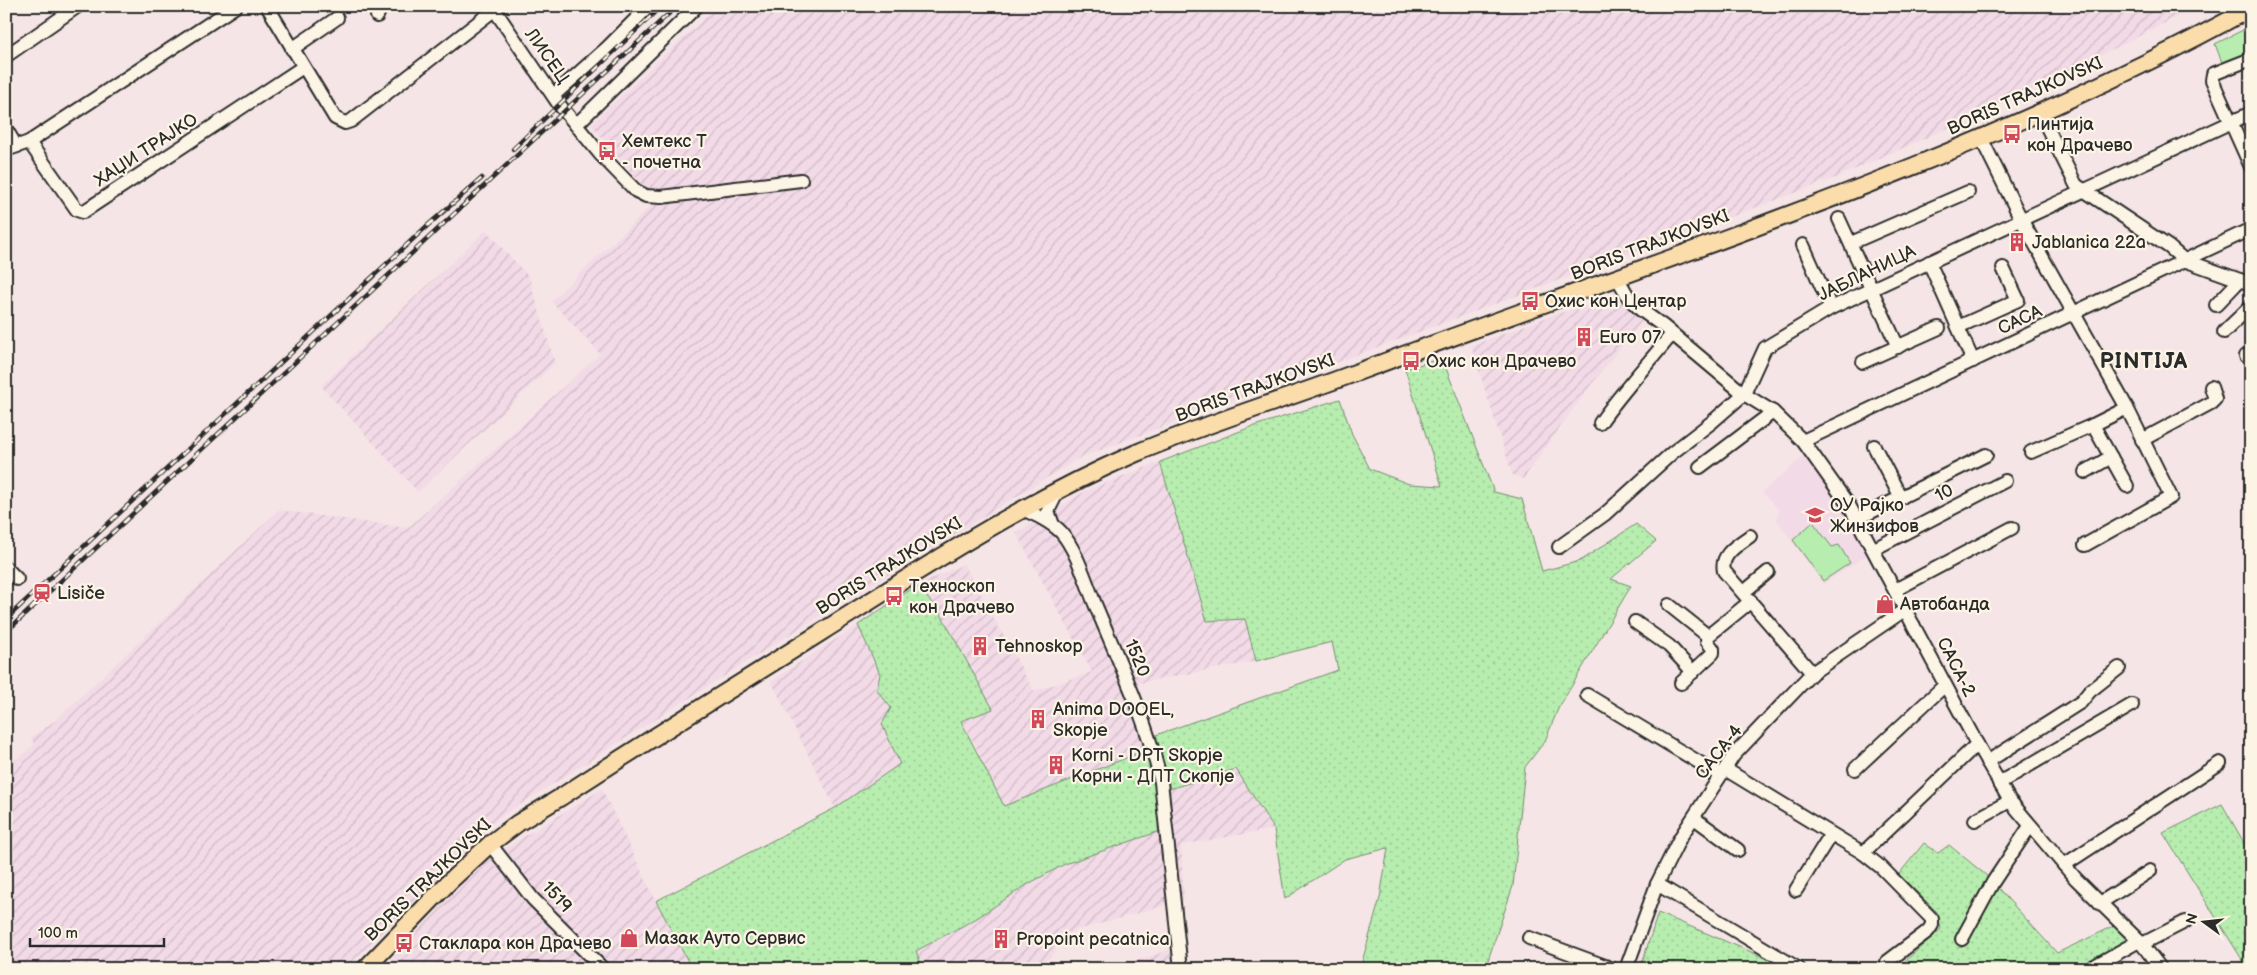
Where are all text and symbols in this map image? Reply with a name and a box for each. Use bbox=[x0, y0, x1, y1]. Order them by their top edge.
street label: ЛИСЕЦ bbox=[520, 24, 574, 88]
street label: BORIS TRAJKOVSKI bbox=[1944, 52, 2106, 140]
street label: ХАЏИ ТРАЈКО bbox=[90, 109, 202, 191]
place label: Пинтија кон Драчево bbox=[2027, 114, 2132, 156]
bus stop icon: Пинтија кон Драчево bbox=[2001, 123, 2023, 145]
place label: Хемтекс Т - почетна bbox=[622, 131, 707, 173]
bus stop icon: Хемтекс Т - почетна bbox=[596, 140, 618, 162]
street label: BORIS TRAJKOVSKI bbox=[1568, 205, 1732, 285]
building icon: Jablanica 22a bbox=[2006, 231, 2028, 253]
place label: Jablanica 22a bbox=[2032, 232, 2146, 253]
street label: ЈАБЛАНИЦА bbox=[1815, 240, 1919, 306]
bus stop icon: Охис кон Центар bbox=[1519, 290, 1541, 312]
place label: Охис кон Центар bbox=[1545, 291, 1686, 312]
street label: САСА bbox=[1995, 301, 2045, 339]
building icon: Euro 07 bbox=[1573, 326, 1595, 348]
place label: Euro 07 bbox=[1599, 327, 1661, 348]
district label: PINTIJA bbox=[2100, 348, 2188, 375]
street label: BORIS TRAJKOVSKI bbox=[1172, 349, 1338, 427]
bus stop icon: Охис кон Драчево bbox=[1400, 350, 1422, 372]
place label: Охис кон Драчево bbox=[1426, 351, 1576, 372]
street label: 10 bbox=[1931, 480, 1957, 506]
place label: ОУ Рајко Жинзифов bbox=[1830, 495, 1919, 537]
school or university icon: ОУ Рајко Жинзифов bbox=[1804, 504, 1826, 526]
street label: BORIS TRAJKOVSKI bbox=[812, 513, 966, 619]
place label: Техноскоп кон Драчево bbox=[909, 576, 1014, 618]
station icon: Lisiče bbox=[31, 582, 53, 604]
place label: Lisiče bbox=[57, 583, 105, 604]
bus stop icon: Техноскоп кон Драчево bbox=[883, 585, 905, 607]
shop icon: Автобанда bbox=[1874, 593, 1896, 615]
place label: Автобанда bbox=[1899, 594, 1990, 615]
street label: САСА-2 bbox=[1932, 634, 1980, 700]
building icon: Tehnoskop bbox=[969, 635, 991, 657]
place label: Tehnoskop bbox=[995, 636, 1083, 657]
street label: 1520 bbox=[1120, 636, 1154, 680]
place label: Anima DOOEL, Skopje bbox=[1053, 699, 1174, 741]
building icon: Anima DOOEL, Skopje bbox=[1027, 708, 1049, 730]
street label: САСА-4 bbox=[1691, 720, 1747, 784]
place label: Korni - DPT Skopje Корни - ДПТ Скопје bbox=[1071, 745, 1234, 787]
building icon: Korni - DPT Skopje Корни - ДПТ Скопје bbox=[1045, 754, 1067, 776]
street label: BORIS TRAJKOVSKI bbox=[360, 814, 496, 946]
street label: 1519 bbox=[538, 877, 576, 917]
north arrow bbox=[2180, 898, 2230, 948]
text: N bbox=[2182, 911, 2201, 926]
scale bar bbox=[30, 915, 164, 947]
text: 100 m bbox=[38, 924, 78, 943]
shop icon: Мазак Ауто Сервис bbox=[618, 927, 640, 949]
place label: Мазак Ауто Сервис bbox=[644, 928, 806, 949]
building icon: Propoint pecatnica bbox=[990, 928, 1012, 950]
place label: Propoint pecatnica bbox=[1016, 929, 1170, 950]
bus stop icon: Стаклара кон Драчево bbox=[393, 932, 415, 954]
place label: Стаклара кон Драчево bbox=[419, 933, 611, 954]

